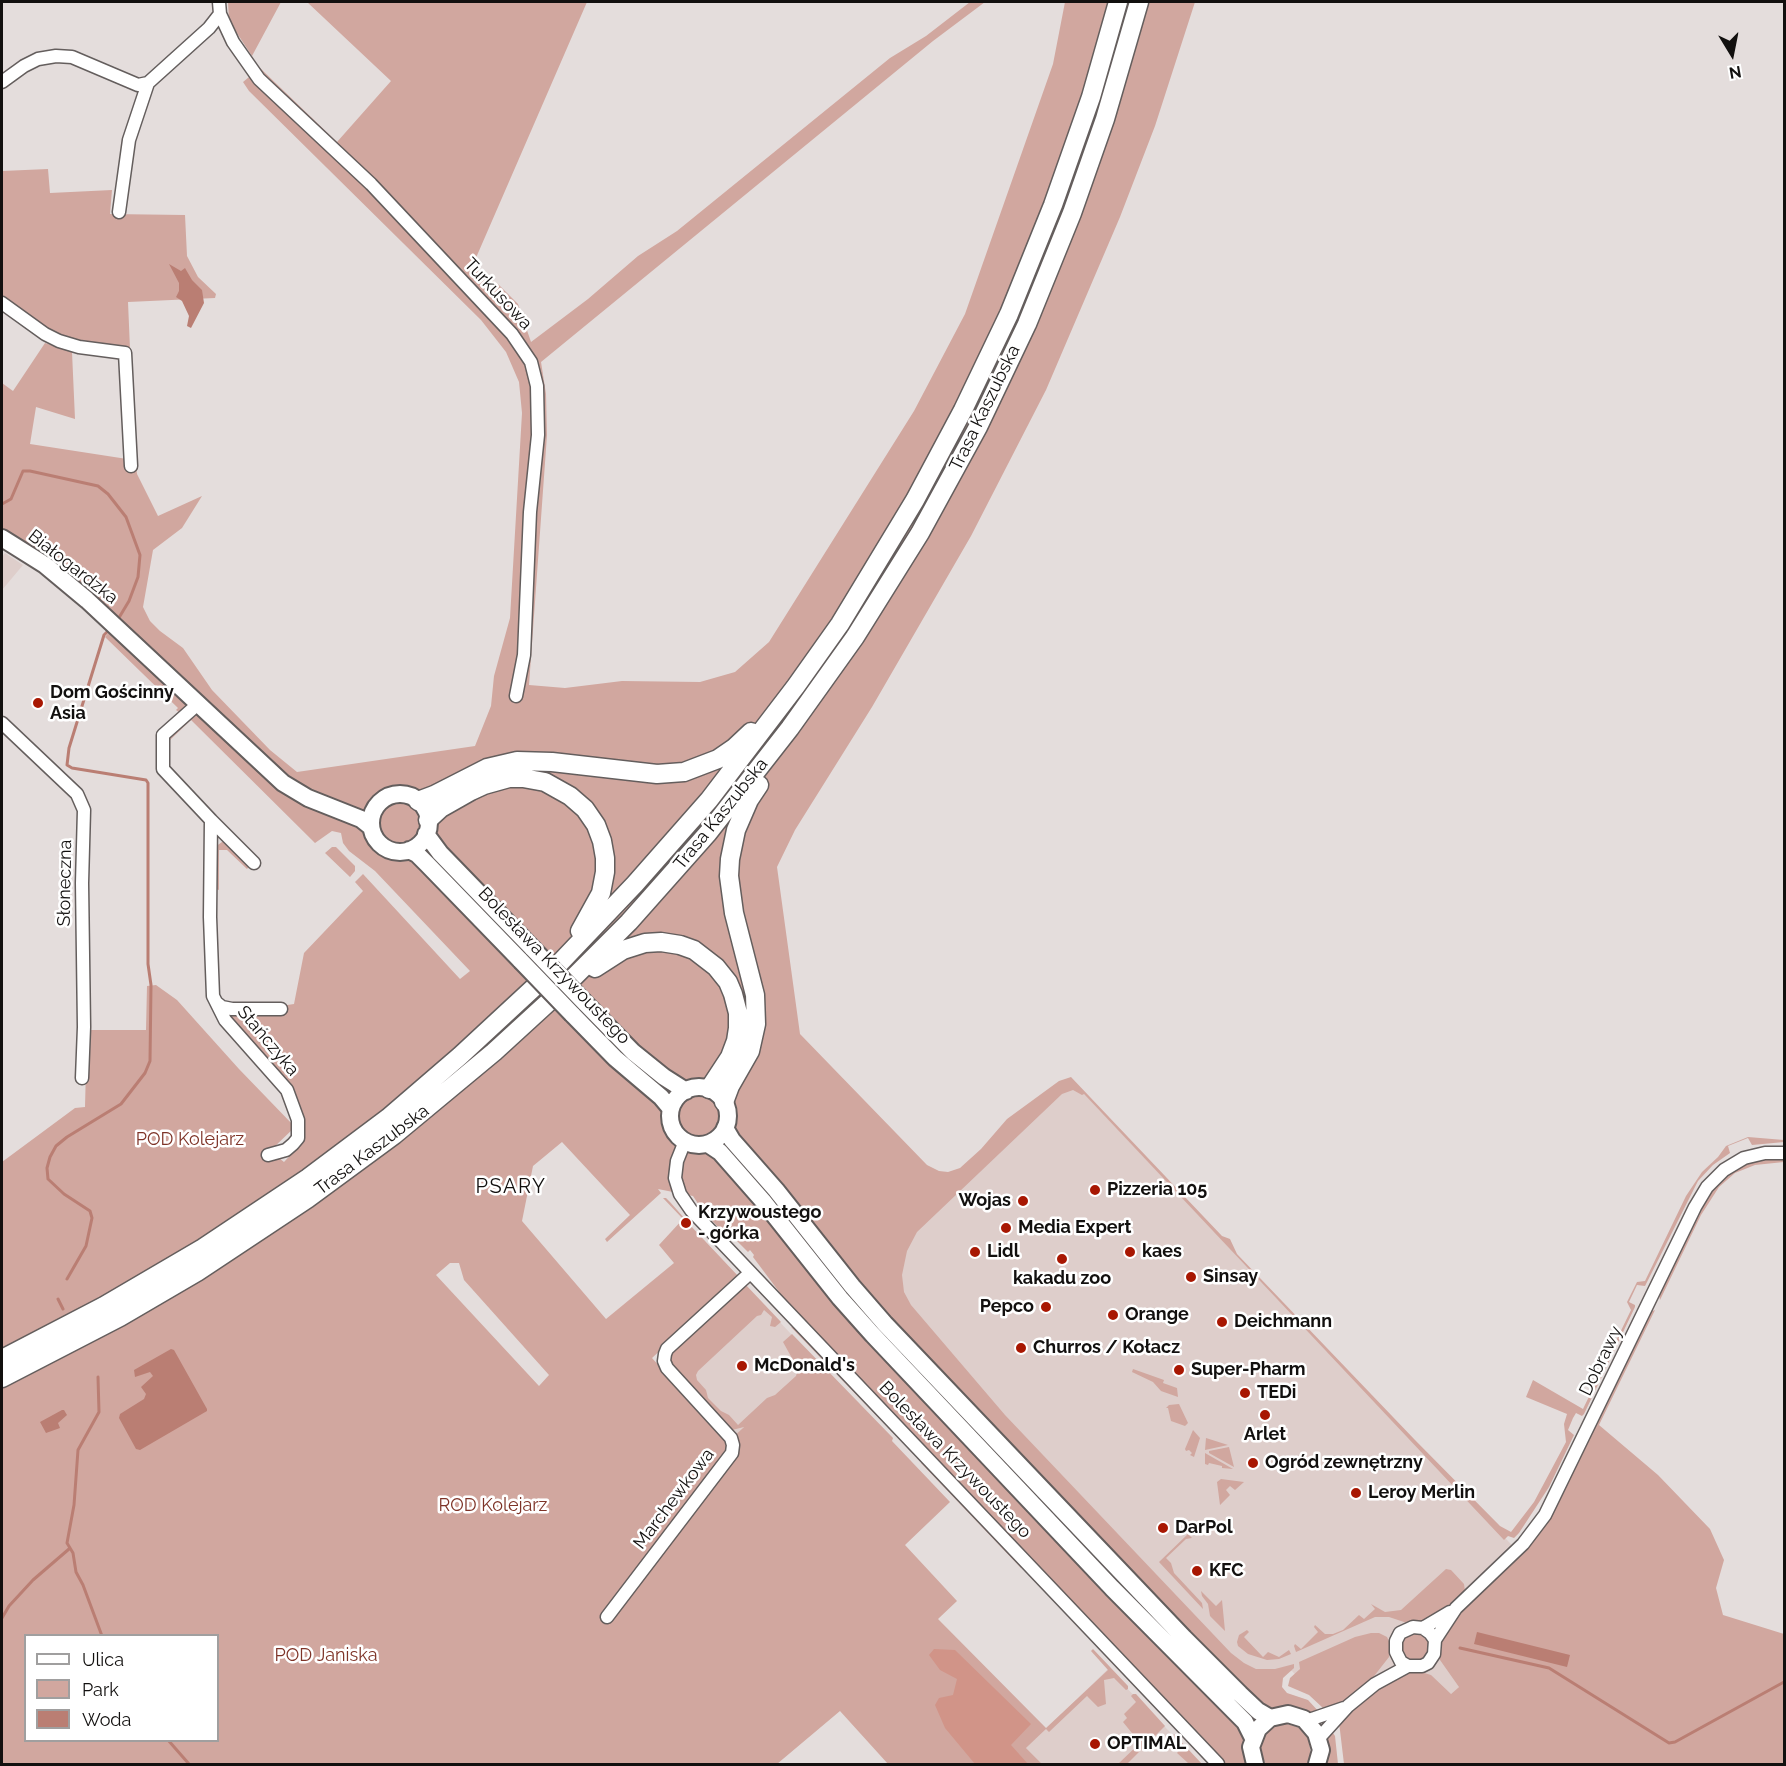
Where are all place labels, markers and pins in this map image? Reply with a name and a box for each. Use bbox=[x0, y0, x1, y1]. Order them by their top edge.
place label: Dom Gościnny Asia bbox=[50, 682, 174, 724]
marker: Dom Gościnny Asia bbox=[31, 696, 45, 710]
place label: Pizzeria 105 bbox=[1107, 1179, 1207, 1201]
marker: Pizzeria 105 bbox=[1088, 1183, 1102, 1197]
place label: Wojas bbox=[958, 1190, 1011, 1212]
marker: Wojas bbox=[1016, 1194, 1030, 1208]
place label: Krzywoustego - górka bbox=[698, 1202, 821, 1244]
marker: Krzywoustego - górka bbox=[679, 1216, 693, 1230]
place label: Media Expert bbox=[1018, 1217, 1131, 1239]
marker: Media Expert bbox=[999, 1221, 1013, 1235]
place label: Lidl bbox=[987, 1241, 1019, 1263]
place label: kaes bbox=[1142, 1241, 1182, 1263]
marker: Lidl bbox=[968, 1245, 982, 1259]
marker: kaes bbox=[1123, 1245, 1137, 1259]
marker: kakadu zoo bbox=[1055, 1252, 1069, 1266]
place label: Sinsay bbox=[1203, 1266, 1258, 1288]
place label: kakadu zoo bbox=[1013, 1268, 1111, 1290]
marker: Sinsay bbox=[1184, 1270, 1198, 1284]
place label: Pepco bbox=[980, 1296, 1034, 1318]
marker: Pepco bbox=[1039, 1300, 1053, 1314]
place label: Orange bbox=[1125, 1304, 1189, 1326]
marker: Orange bbox=[1106, 1308, 1120, 1322]
place label: Deichmann bbox=[1234, 1311, 1332, 1333]
marker: Deichmann bbox=[1215, 1315, 1229, 1329]
place label: Churros / Kołacz bbox=[1033, 1337, 1180, 1359]
marker: Churros / Kołacz bbox=[1014, 1341, 1028, 1355]
place label: McDonald's bbox=[754, 1355, 855, 1377]
marker: McDonald's bbox=[735, 1359, 749, 1373]
place label: Super-Pharm bbox=[1191, 1359, 1306, 1381]
marker: Super-Pharm bbox=[1172, 1363, 1186, 1377]
place label: TEDi bbox=[1257, 1382, 1296, 1404]
marker: TEDi bbox=[1238, 1386, 1252, 1400]
marker: Arlet bbox=[1258, 1408, 1272, 1422]
place label: Arlet bbox=[1244, 1424, 1286, 1446]
place label: Ogród zewnętrzny bbox=[1265, 1452, 1423, 1474]
marker: Ogród zewnętrzny bbox=[1246, 1456, 1260, 1470]
place label: Leroy Merlin bbox=[1368, 1482, 1475, 1504]
marker: Leroy Merlin bbox=[1349, 1486, 1363, 1500]
place label: DarPol bbox=[1175, 1517, 1233, 1539]
marker: DarPol bbox=[1156, 1521, 1170, 1535]
place label: KFC bbox=[1209, 1560, 1244, 1582]
marker: KFC bbox=[1190, 1564, 1204, 1578]
place label: OPTIMAL bbox=[1107, 1733, 1186, 1755]
marker: OPTIMAL bbox=[1088, 1737, 1102, 1751]

